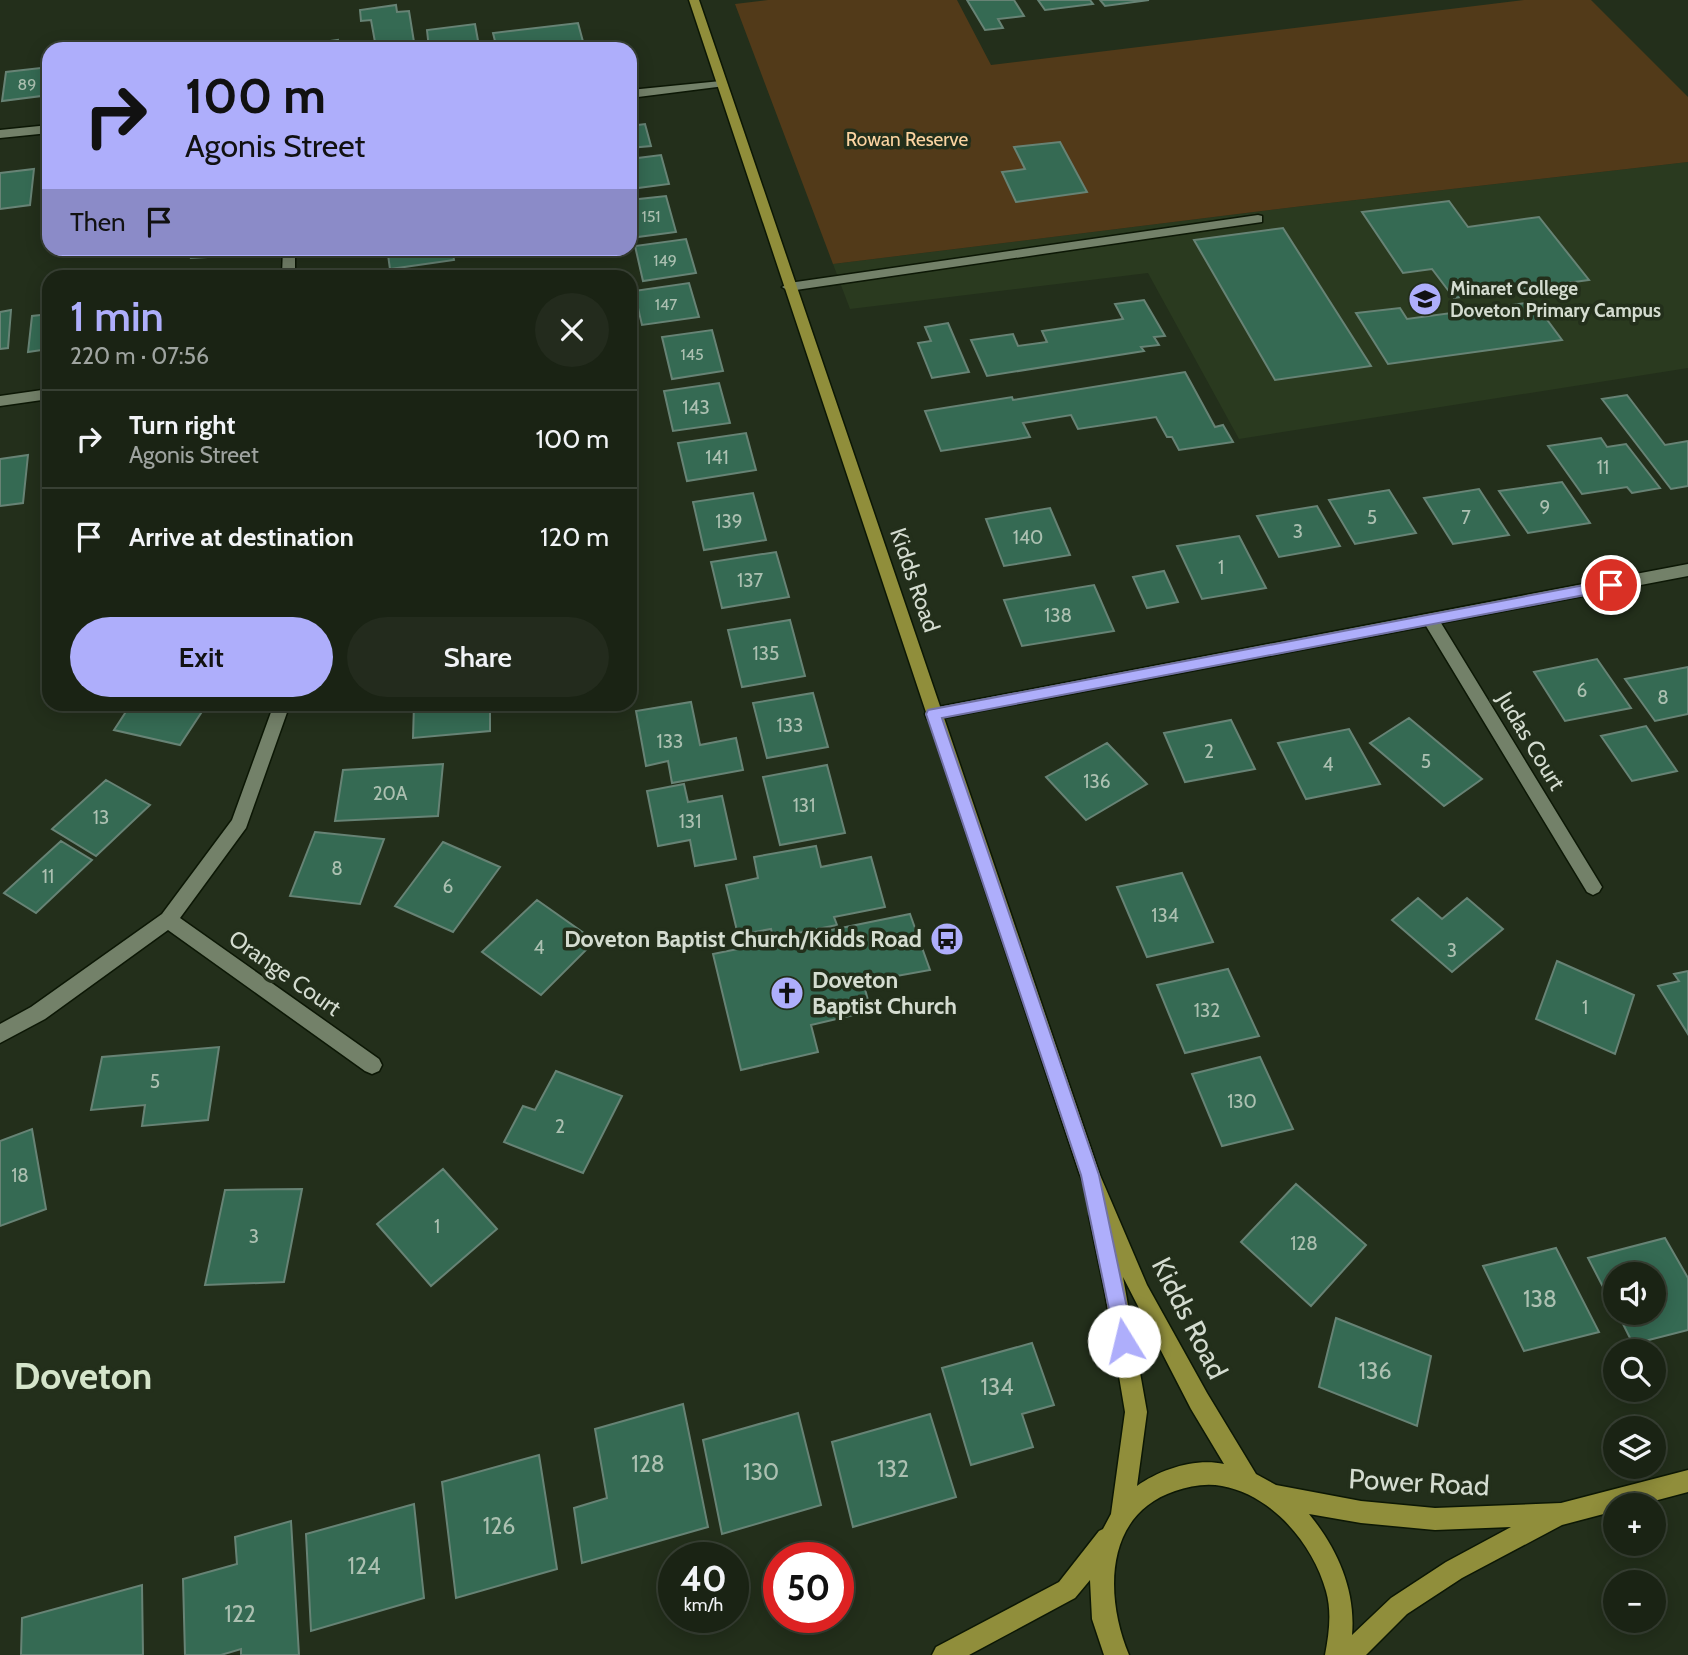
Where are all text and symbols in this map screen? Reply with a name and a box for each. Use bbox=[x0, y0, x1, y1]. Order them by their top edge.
text: 100 m bbox=[185, 66, 326, 125]
icon: right bbox=[70, 70, 161, 161]
house number: 89 bbox=[18, 75, 36, 94]
text: Agonis Street bbox=[185, 126, 365, 165]
park label: Rowan Reserve bbox=[846, 128, 969, 151]
icon: arrive bbox=[140, 203, 178, 241]
text: Then bbox=[70, 206, 126, 238]
house number: 151 bbox=[641, 207, 661, 226]
house number: 149 bbox=[653, 251, 677, 270]
place label: Minaret College Doveton Primary Campus bbox=[1450, 277, 1661, 322]
school or university icon: Minaret College Doveton Primary Campus bbox=[1406, 280, 1444, 318]
text: 1 min bbox=[70, 290, 164, 342]
button: close bbox=[535, 293, 609, 367]
house number: 147 bbox=[655, 295, 677, 314]
text: 220 m · 07:56 bbox=[70, 342, 209, 370]
house number: 145 bbox=[680, 345, 704, 364]
house number: 143 bbox=[682, 396, 710, 419]
text: Turn right bbox=[129, 409, 235, 441]
icon: right bbox=[70, 420, 108, 458]
text: 100 m bbox=[536, 423, 609, 455]
text: Agonis Street bbox=[129, 441, 259, 469]
house number: 141 bbox=[705, 446, 729, 469]
house number: 11 bbox=[1597, 456, 1609, 479]
house number: 9 bbox=[1540, 496, 1550, 519]
house number: 5 bbox=[1367, 506, 1377, 529]
house number: 7 bbox=[1461, 506, 1471, 529]
house number: 139 bbox=[715, 510, 743, 533]
icon: arrive bbox=[70, 518, 108, 556]
house number: 3 bbox=[1293, 520, 1303, 543]
text: Arrive at destination bbox=[129, 521, 354, 553]
text: 120 m bbox=[540, 521, 609, 553]
street label: Kidds Road bbox=[884, 524, 946, 636]
house number: 140 bbox=[1013, 526, 1043, 549]
pin bbox=[1581, 555, 1641, 615]
house number: 1 bbox=[1218, 556, 1224, 579]
icon: arrive bbox=[1592, 566, 1630, 604]
house number: 137 bbox=[737, 569, 763, 592]
house number: 138 bbox=[1044, 604, 1072, 627]
button: Exit bbox=[70, 617, 333, 697]
button: Share bbox=[347, 617, 609, 697]
house number: 135 bbox=[753, 642, 779, 665]
house number: 6 bbox=[1577, 679, 1587, 702]
street label: Judas Court bbox=[1490, 686, 1571, 795]
house number: 8 bbox=[1657, 686, 1669, 709]
house number: 133 bbox=[777, 714, 803, 737]
house number: 133 bbox=[657, 730, 683, 753]
house number: 2 bbox=[1204, 740, 1214, 763]
house number: 5 bbox=[1421, 750, 1431, 773]
house number: 4 bbox=[1323, 753, 1334, 776]
house number: 136 bbox=[1083, 770, 1111, 793]
house number: 20A bbox=[373, 782, 408, 805]
house number: 131 bbox=[793, 794, 815, 817]
house number: 13 bbox=[93, 806, 109, 829]
house number: 131 bbox=[679, 810, 701, 833]
house number: 8 bbox=[331, 857, 343, 880]
house number: 11 bbox=[42, 865, 54, 888]
house number: 6 bbox=[443, 875, 453, 898]
house number: 134 bbox=[1151, 904, 1179, 927]
bus stop icon: Doveton Baptist Church/Kidds Road bbox=[928, 920, 966, 958]
street label: Orange Court bbox=[224, 924, 347, 1022]
place label: Doveton Baptist Church/Kidds Road bbox=[564, 925, 922, 953]
house number: 4 bbox=[534, 936, 545, 959]
house number: 3 bbox=[1447, 939, 1457, 962]
place label: Doveton Baptist Church bbox=[812, 966, 957, 1020]
church icon: Doveton Baptist Church bbox=[768, 974, 806, 1012]
house number: 1 bbox=[1582, 996, 1588, 1019]
house number: 132 bbox=[1194, 999, 1220, 1022]
house number: 5 bbox=[150, 1070, 160, 1093]
house number: 130 bbox=[1227, 1090, 1257, 1113]
house number: 2 bbox=[555, 1115, 565, 1138]
house number: 18 bbox=[11, 1164, 29, 1187]
house number: 1 bbox=[434, 1215, 440, 1238]
house number: 3 bbox=[249, 1225, 259, 1248]
house number: 128 bbox=[1290, 1232, 1318, 1255]
street label: Kidds Road bbox=[1145, 1251, 1235, 1385]
map controls bbox=[1603, 1262, 1666, 1633]
button: sound bbox=[1603, 1262, 1666, 1325]
house number: 138 bbox=[1523, 1285, 1557, 1313]
position arrow bbox=[1087, 1304, 1161, 1378]
button: search bbox=[1603, 1339, 1666, 1402]
district label: Doveton bbox=[14, 1353, 152, 1398]
house number: 136 bbox=[1358, 1357, 1392, 1385]
house number: 134 bbox=[980, 1373, 1014, 1401]
button: layers bbox=[1603, 1416, 1666, 1479]
house number: 128 bbox=[631, 1450, 665, 1478]
house number: 132 bbox=[877, 1455, 909, 1483]
house number: 130 bbox=[743, 1458, 779, 1486]
street label: Power Road bbox=[1348, 1461, 1490, 1503]
button: + bbox=[1603, 1493, 1666, 1556]
house number: 126 bbox=[483, 1512, 515, 1540]
speed limit sign: 50 bbox=[763, 1542, 854, 1633]
house number: 124 bbox=[348, 1552, 380, 1580]
text: 40 bbox=[680, 1557, 727, 1600]
button: − bbox=[1603, 1570, 1666, 1633]
text: km/h bbox=[684, 1594, 723, 1616]
house number: 122 bbox=[224, 1600, 256, 1628]

